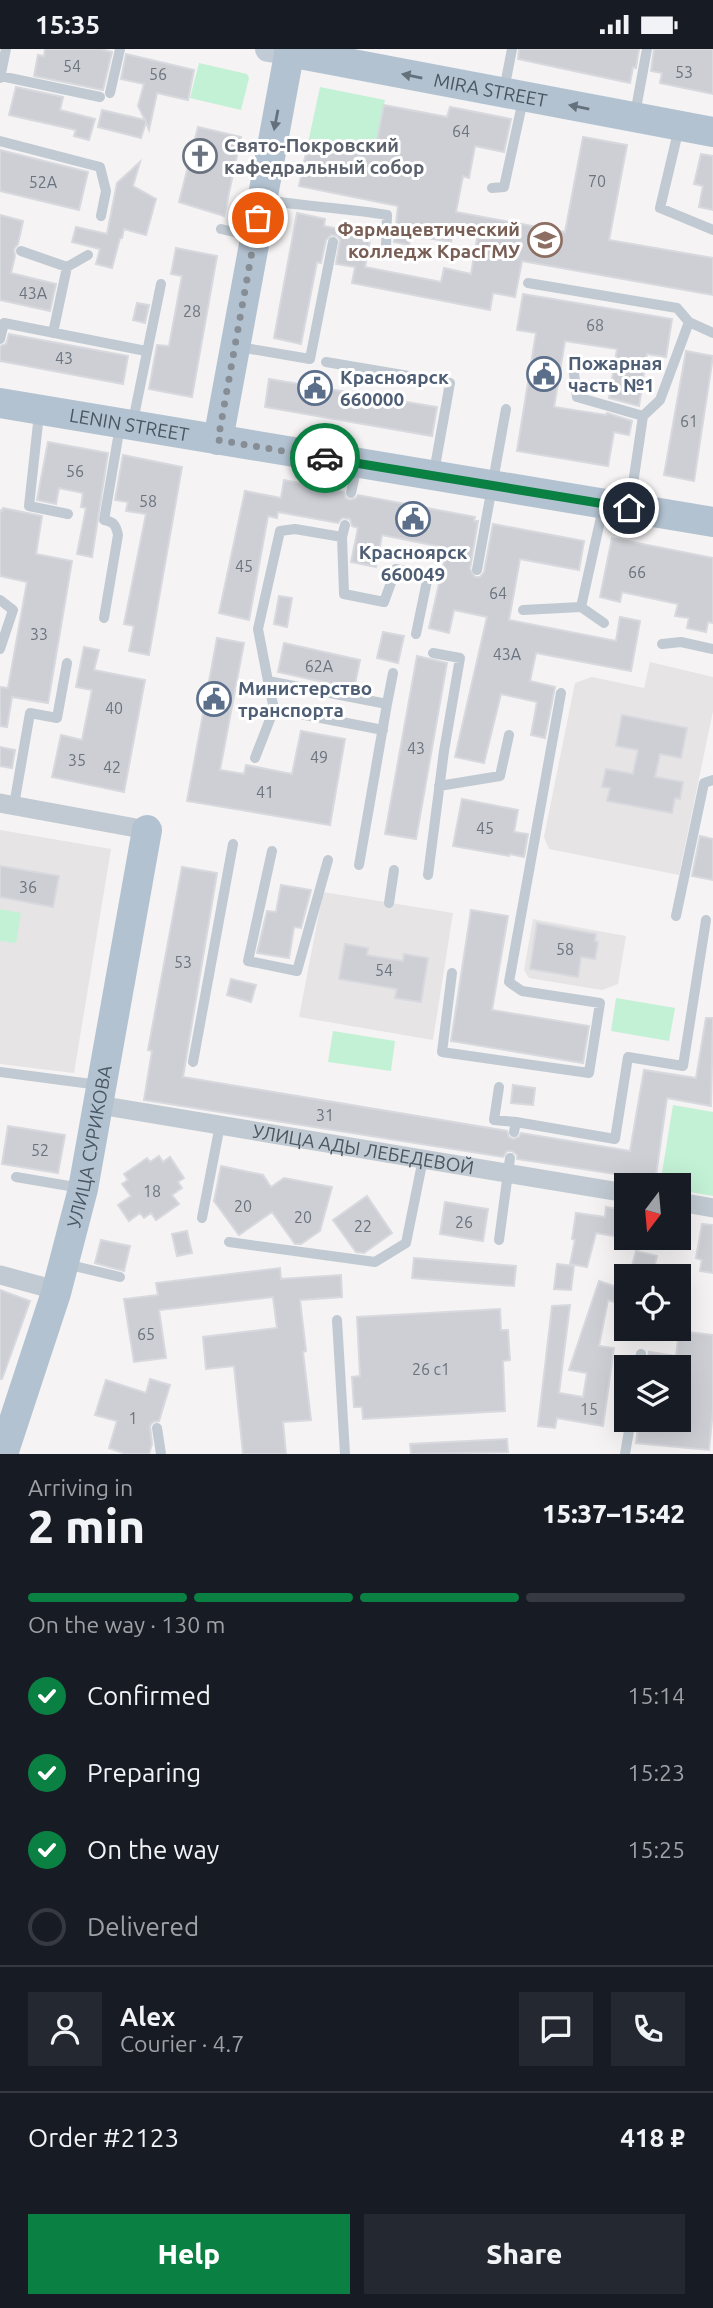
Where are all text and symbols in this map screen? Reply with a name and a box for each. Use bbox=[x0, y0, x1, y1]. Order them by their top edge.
text: 15:35 bbox=[35, 10, 100, 39]
house number: 54 bbox=[63, 57, 81, 75]
house number: 53 bbox=[675, 63, 693, 81]
house number: 56 bbox=[149, 65, 167, 83]
street label: MIRA STREET bbox=[432, 69, 549, 112]
one-way arrow bbox=[401, 70, 423, 81]
one-way arrow bbox=[568, 101, 590, 112]
one-way arrow bbox=[270, 109, 281, 131]
house number: 64 bbox=[452, 122, 470, 140]
place label: Свято-Покровский кафедральный собор bbox=[224, 134, 424, 178]
church icon: Свято-Покровский кафедральный собор bbox=[181, 137, 219, 175]
house number: 70 bbox=[588, 172, 606, 190]
house number: 52А bbox=[29, 173, 58, 191]
pin bbox=[228, 188, 288, 248]
icon: bag bbox=[239, 199, 277, 237]
place label: Фармацевтический колледж КрасГМУ bbox=[337, 218, 520, 262]
school or university icon: Фармацевтический колледж КрасГМУ bbox=[526, 221, 564, 259]
house number: 43А bbox=[19, 284, 48, 302]
house number: 28 bbox=[183, 302, 201, 320]
house number: 68 bbox=[586, 316, 604, 334]
house number: 43 bbox=[55, 349, 73, 367]
place label: Пожарная часть №1 bbox=[568, 352, 662, 396]
public building icon: Пожарная часть №1 bbox=[525, 355, 563, 393]
place label: Красноярск 660000 bbox=[340, 366, 449, 410]
public building icon: Красноярск 660000 bbox=[296, 369, 334, 407]
street label: LENIN STREET bbox=[68, 404, 191, 445]
house number: 61 bbox=[680, 412, 698, 430]
courier bbox=[290, 423, 360, 493]
icon: car bbox=[306, 439, 344, 477]
house number: 56 bbox=[66, 462, 84, 480]
pin bbox=[599, 478, 659, 538]
icon: home bbox=[610, 489, 648, 527]
house number: 58 bbox=[139, 492, 157, 510]
public building icon: Красноярск 660049 bbox=[394, 500, 432, 538]
place label: Красноярск 660049 bbox=[359, 541, 468, 585]
house number: 45 bbox=[235, 557, 253, 575]
house number: 66 bbox=[628, 563, 646, 581]
house number: 64 bbox=[489, 584, 507, 602]
house number: 33 bbox=[30, 625, 48, 643]
house number: 43А bbox=[493, 645, 522, 663]
house number: 62А bbox=[305, 657, 334, 675]
place label: Министерство транспорта bbox=[238, 677, 372, 721]
public building icon: Министерство транспорта bbox=[195, 680, 233, 718]
house number: 40 bbox=[105, 699, 123, 717]
house number: 43 bbox=[407, 739, 425, 757]
house number: 49 bbox=[310, 748, 328, 766]
house number: 35 bbox=[68, 751, 86, 769]
house number: 42 bbox=[103, 758, 121, 776]
house number: 41 bbox=[256, 783, 274, 801]
house number: 45 bbox=[476, 819, 494, 837]
house number: 36 bbox=[19, 878, 37, 896]
house number: 58 bbox=[556, 940, 574, 958]
house number: 53 bbox=[174, 953, 192, 971]
house number: 54 bbox=[375, 961, 393, 979]
street label: УЛИЦА СУРИКОВА bbox=[62, 1063, 116, 1230]
house number: 31 bbox=[316, 1106, 334, 1124]
street label: УЛИЦА АДЫ ЛЕБЕДЕВОЙ bbox=[251, 1120, 476, 1178]
house number: 52 bbox=[31, 1141, 49, 1159]
north arrow bbox=[614, 1173, 691, 1249]
map controls bbox=[614, 1173, 691, 1432]
house number: 18 bbox=[143, 1182, 161, 1200]
house number: 20 bbox=[234, 1197, 252, 1215]
house number: 20 bbox=[294, 1208, 312, 1226]
house number: 26 bbox=[455, 1213, 473, 1231]
house number: 22 bbox=[354, 1217, 372, 1235]
button: locate bbox=[614, 1264, 691, 1341]
house number: 65 bbox=[137, 1325, 155, 1343]
button: layers bbox=[614, 1355, 691, 1432]
house number: 26 с1 bbox=[412, 1360, 450, 1378]
house number: 15 bbox=[580, 1400, 598, 1418]
house number: 1 bbox=[128, 1409, 138, 1427]
text: Arriving in bbox=[28, 1475, 133, 1500]
text: 15:37–15:42 bbox=[542, 1499, 685, 1528]
text: 2 min bbox=[28, 1500, 145, 1552]
text: On the way · 130 m bbox=[28, 1612, 225, 1637]
icon: check bbox=[28, 1677, 66, 1715]
text: Confirmed bbox=[87, 1681, 211, 1710]
text: 15:14 bbox=[627, 1683, 685, 1708]
icon: check bbox=[28, 1754, 66, 1792]
text: Preparing bbox=[87, 1758, 201, 1787]
text: 15:23 bbox=[627, 1760, 685, 1785]
icon: check bbox=[28, 1831, 66, 1869]
text: On the way bbox=[87, 1835, 219, 1864]
text: 15:25 bbox=[627, 1837, 685, 1862]
text: Delivered bbox=[87, 1912, 199, 1941]
button: person bbox=[28, 1992, 102, 2066]
button: chat bbox=[519, 1992, 593, 2066]
button: phone bbox=[611, 1992, 685, 2066]
text: Alex bbox=[120, 2002, 175, 2031]
text: Courier · 4.7 bbox=[120, 2031, 244, 2056]
text: Order #2123 bbox=[28, 2123, 179, 2152]
text: 418 ₽ bbox=[620, 2123, 685, 2152]
button: Help bbox=[28, 2214, 350, 2294]
button: Share bbox=[364, 2214, 685, 2294]

